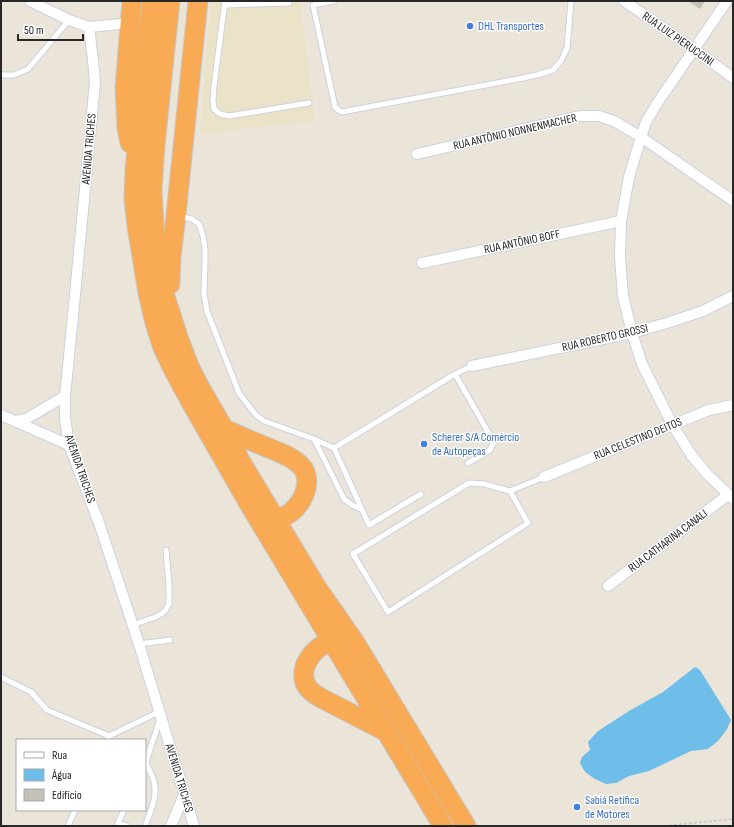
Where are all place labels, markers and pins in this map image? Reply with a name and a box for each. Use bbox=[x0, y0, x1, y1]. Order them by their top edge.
place label: DHL Transportes bbox=[478, 19, 544, 34]
marker: DHL Transportes bbox=[465, 21, 475, 31]
place label: Scherer S/A Comércio de Autopeças bbox=[432, 430, 519, 459]
marker: Scherer S/A Comércio de Autopeças bbox=[419, 439, 429, 449]
place label: Sabiá Retífica de Motores bbox=[585, 793, 639, 822]
marker: Sabiá Retífica de Motores bbox=[572, 802, 582, 812]

